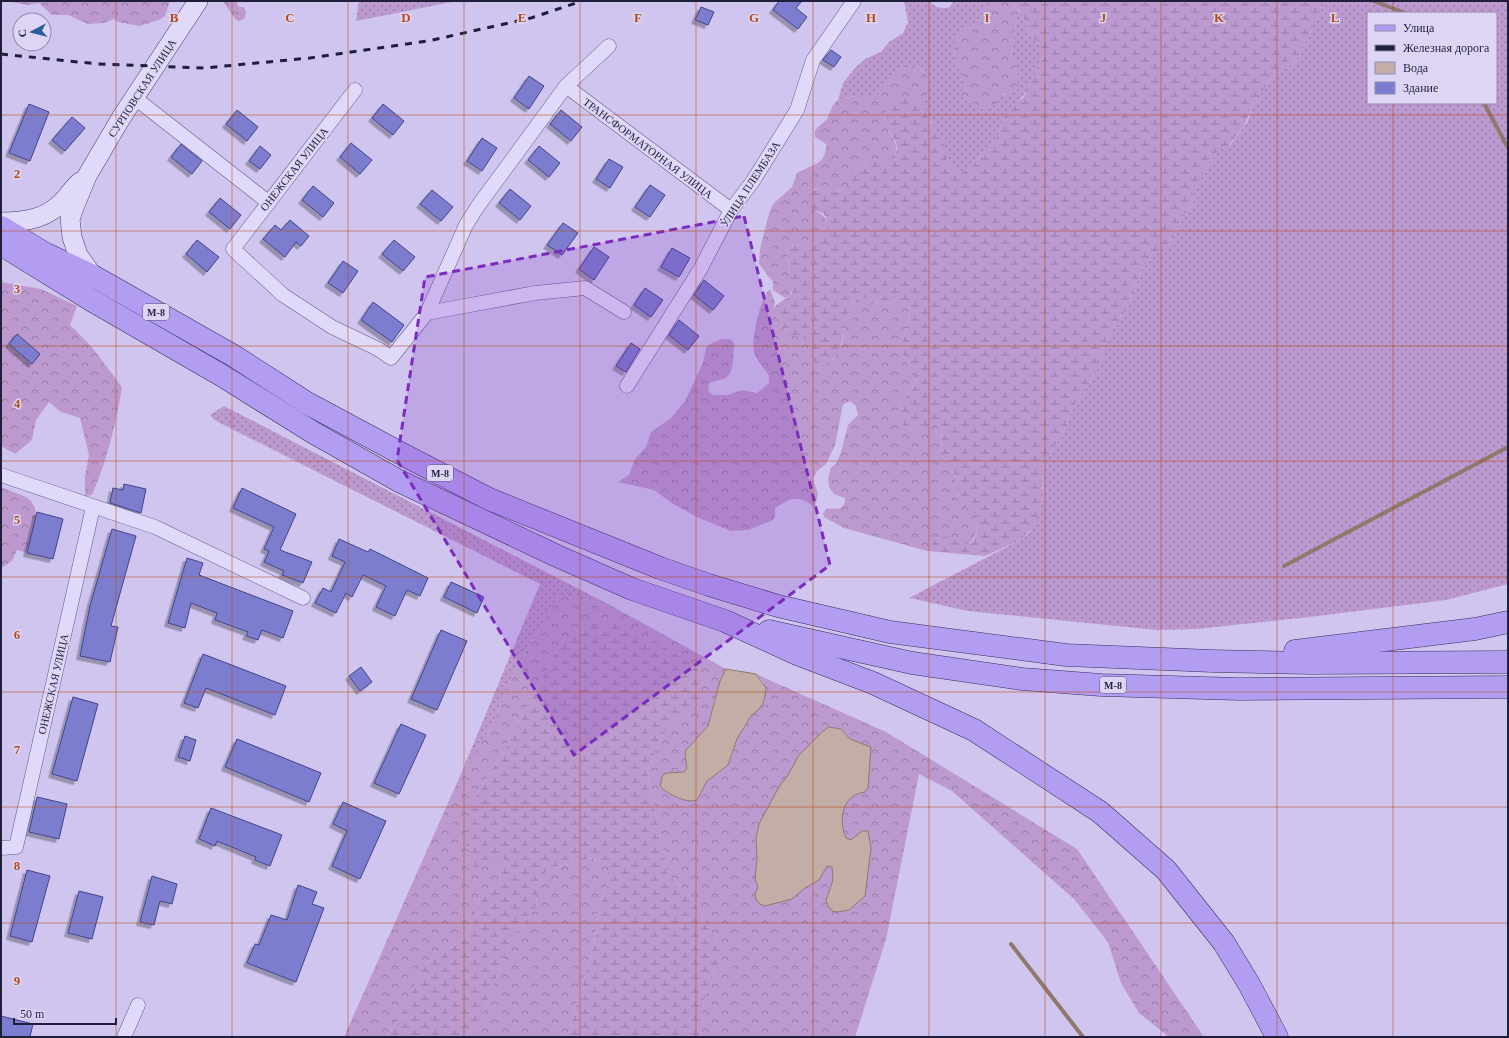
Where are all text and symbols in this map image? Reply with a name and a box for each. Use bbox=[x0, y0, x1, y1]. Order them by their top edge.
text: B bbox=[170, 10, 179, 25]
text: C bbox=[285, 10, 295, 25]
text: D bbox=[401, 10, 411, 25]
text: E bbox=[518, 10, 526, 25]
text: F bbox=[634, 10, 642, 25]
text: G bbox=[749, 10, 759, 25]
text: H bbox=[866, 10, 876, 25]
text: I bbox=[984, 10, 990, 25]
text: J bbox=[1100, 10, 1107, 25]
text: K bbox=[1214, 10, 1225, 25]
text: L bbox=[1331, 10, 1340, 25]
north arrow bbox=[12, 12, 52, 52]
legend bbox=[1367, 12, 1497, 104]
text: Улица bbox=[1403, 21, 1435, 35]
text: С bbox=[16, 28, 29, 38]
street label: СУРПОВСКАЯ УЛИЦА bbox=[106, 37, 178, 139]
text: Железная дорога bbox=[1403, 41, 1490, 55]
text: Вода bbox=[1403, 61, 1429, 75]
text: Здание bbox=[1403, 81, 1438, 95]
street label: ТРАНСФОРМАТОРНАЯ УЛИЦА bbox=[581, 95, 715, 201]
street label: ОНЕЖСКАЯ УЛИЦА bbox=[258, 125, 330, 213]
street label: УЛИЦА ПЛЕМБАЗА bbox=[718, 139, 782, 229]
text: 2 bbox=[14, 166, 20, 181]
text: 3 bbox=[14, 281, 21, 296]
road number: М-8 bbox=[143, 304, 169, 320]
text: 4 bbox=[14, 396, 21, 411]
road number: М-8 bbox=[427, 465, 453, 481]
text: 5 bbox=[14, 512, 21, 527]
text: 6 bbox=[14, 627, 21, 642]
street label: ОНЕЖСКАЯ УЛИЦА bbox=[36, 633, 70, 735]
road number: М-8 bbox=[1100, 677, 1126, 693]
text: 7 bbox=[14, 742, 21, 757]
text: 8 bbox=[14, 858, 21, 873]
text: 9 bbox=[14, 973, 21, 988]
scale bar bbox=[14, 1000, 116, 1026]
text: 50 m bbox=[20, 1007, 45, 1021]

